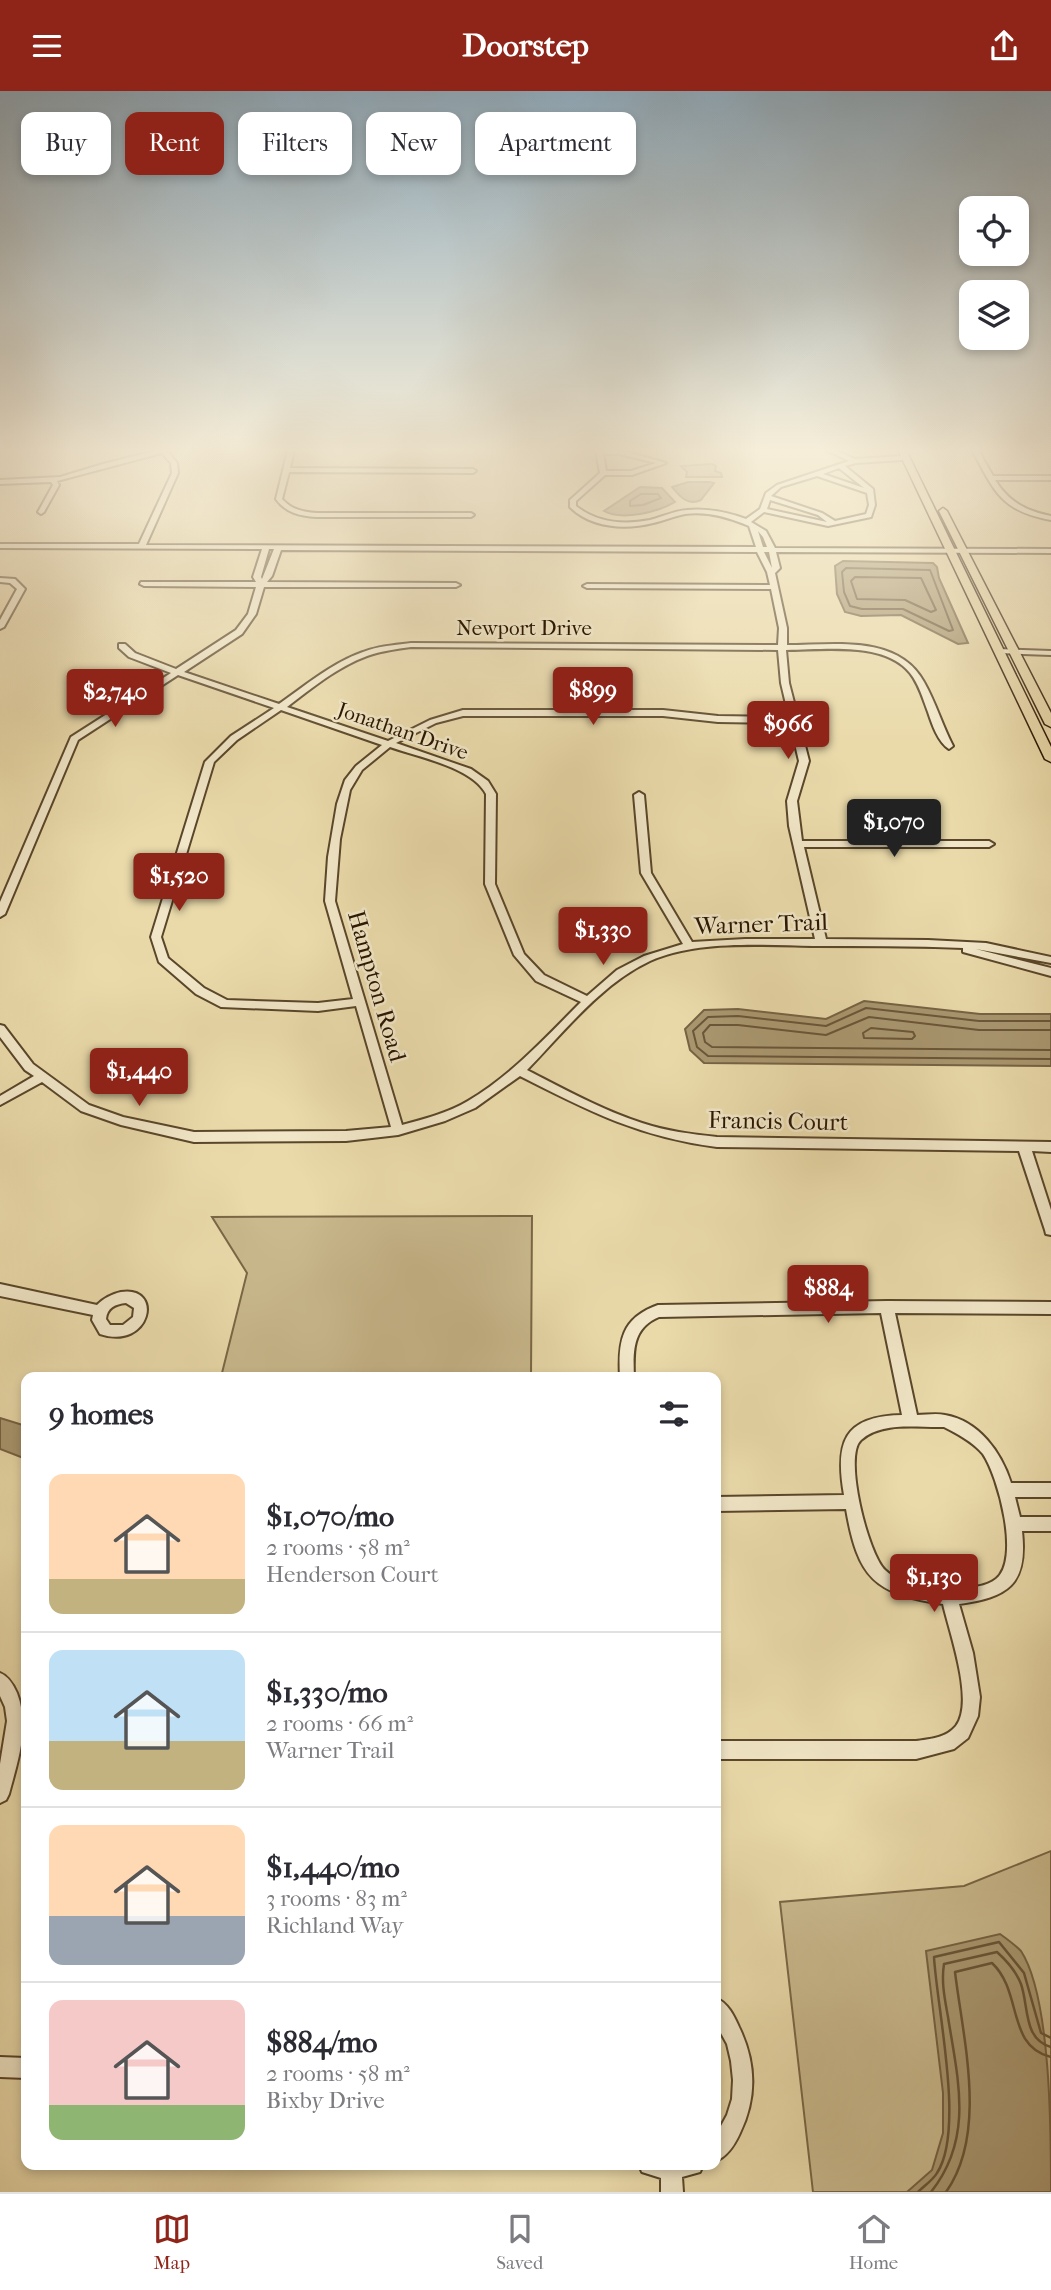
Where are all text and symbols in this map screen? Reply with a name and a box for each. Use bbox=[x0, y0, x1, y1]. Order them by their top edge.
icon: menu bbox=[28, 27, 66, 65]
text: Doorstep bbox=[462, 27, 589, 64]
icon: share bbox=[985, 27, 1023, 65]
chip: Buy bbox=[21, 112, 111, 175]
chip: Rent bbox=[125, 112, 224, 175]
chip: Filters bbox=[238, 112, 352, 175]
chip: New bbox=[366, 112, 461, 175]
chip: Apartment bbox=[475, 112, 636, 175]
map controls bbox=[959, 196, 1029, 350]
button: locate bbox=[959, 196, 1029, 266]
button: layers bbox=[959, 280, 1029, 350]
street label: Newport Drive bbox=[456, 616, 592, 640]
pin: $899 bbox=[552, 667, 634, 727]
pin: $2,740 bbox=[58, 669, 172, 729]
text: $899 bbox=[569, 676, 617, 703]
text: $2,740 bbox=[83, 678, 147, 705]
street label: Jonathan Drive bbox=[332, 697, 472, 765]
pin: $966 bbox=[747, 701, 829, 761]
text: $966 bbox=[763, 710, 813, 737]
pin: $1,070 bbox=[837, 799, 951, 859]
text: $1,070 bbox=[863, 808, 925, 835]
pin: $1,520 bbox=[122, 853, 236, 913]
text: $1,520 bbox=[149, 862, 209, 889]
street label: Hampton Road bbox=[342, 907, 412, 1066]
pin: $1,330 bbox=[546, 907, 660, 967]
street label: Warner Trail bbox=[693, 908, 829, 940]
text: $1,330 bbox=[574, 916, 632, 943]
pin: $1,440 bbox=[82, 1049, 196, 1108]
text: $1,440 bbox=[106, 1057, 172, 1084]
street label: Francis Court bbox=[708, 1106, 849, 1136]
pin: $884 bbox=[787, 1265, 869, 1325]
text: $884 bbox=[803, 1274, 853, 1301]
icon: filters bbox=[655, 1395, 693, 1433]
text: 9 homes bbox=[49, 1397, 154, 1432]
text: $1,070/mo bbox=[266, 1499, 394, 1534]
icon: home bbox=[105, 1502, 189, 1586]
text: 2 rooms · 58 m² bbox=[266, 1534, 410, 1561]
pin: $1,130 bbox=[877, 1555, 991, 1614]
text: Henderson Court bbox=[266, 1561, 439, 1588]
text: $1,130 bbox=[906, 1563, 962, 1590]
text: $1,330/mo bbox=[266, 1675, 388, 1710]
icon: home bbox=[105, 1678, 189, 1762]
text: 2 rooms · 66 m² bbox=[266, 1710, 413, 1737]
text: Warner Trail bbox=[266, 1737, 394, 1764]
text: $1,440/mo bbox=[266, 1850, 400, 1885]
icon: home bbox=[105, 1853, 189, 1937]
text: 3 rooms · 83 m² bbox=[266, 1885, 407, 1912]
text: Richland Way bbox=[266, 1912, 404, 1939]
text: $884/mo bbox=[266, 2025, 378, 2060]
icon: home bbox=[105, 2028, 189, 2112]
text: 2 rooms · 58 m² bbox=[266, 2060, 410, 2087]
text: Bixby Drive bbox=[266, 2087, 385, 2114]
tab: Map bbox=[153, 2210, 191, 2274]
tab: Saved bbox=[496, 2210, 543, 2274]
tab: Home bbox=[849, 2210, 898, 2274]

